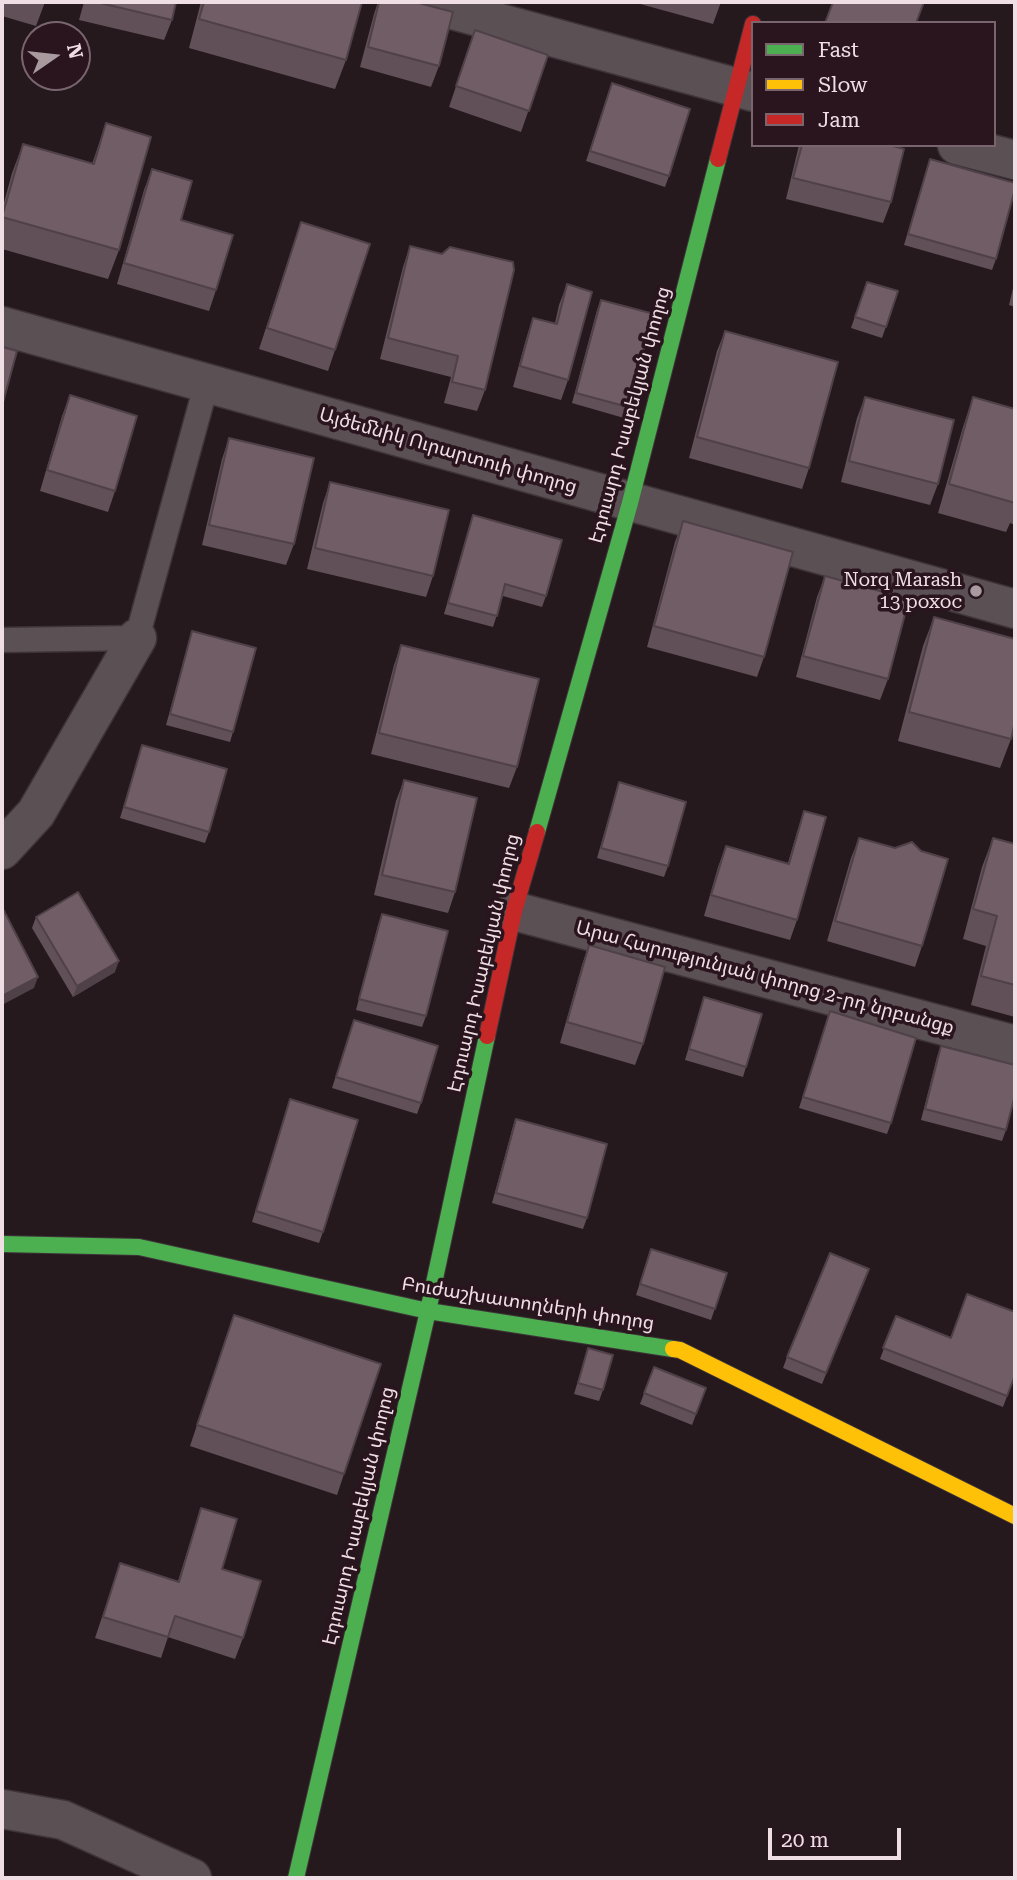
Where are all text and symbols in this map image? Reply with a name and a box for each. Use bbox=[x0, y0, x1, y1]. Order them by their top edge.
north arrow bbox=[21, 21, 91, 91]
legend bbox=[751, 21, 996, 147]
text: Fast bbox=[818, 38, 859, 62]
text: N bbox=[62, 41, 88, 61]
text: Slow bbox=[818, 73, 867, 97]
text: Jam bbox=[818, 108, 860, 132]
street label: Էդուարդ Իսաբեկյան փողոց bbox=[585, 284, 675, 546]
street label: Այծեմնիկ Ուրարտուի փողոց bbox=[316, 403, 580, 499]
place label: Norq Marash 13 poxoc bbox=[843, 569, 962, 613]
marker: Norq Marash 13 poxoc bbox=[968, 583, 984, 599]
street label: Էդուարդ Իսաբեկյան փողոց bbox=[443, 831, 525, 1095]
street label: Արա Հարությունյան փողոց 2-րդ նրբանցք bbox=[573, 916, 957, 1040]
street label: Բուժաշխատողների փողոց bbox=[400, 1273, 656, 1335]
street label: Էդուարդ Իսաբեկյան փողոց bbox=[318, 1384, 400, 1648]
scale bar bbox=[772, 1814, 905, 1858]
text: 20 m bbox=[781, 1828, 829, 1852]

